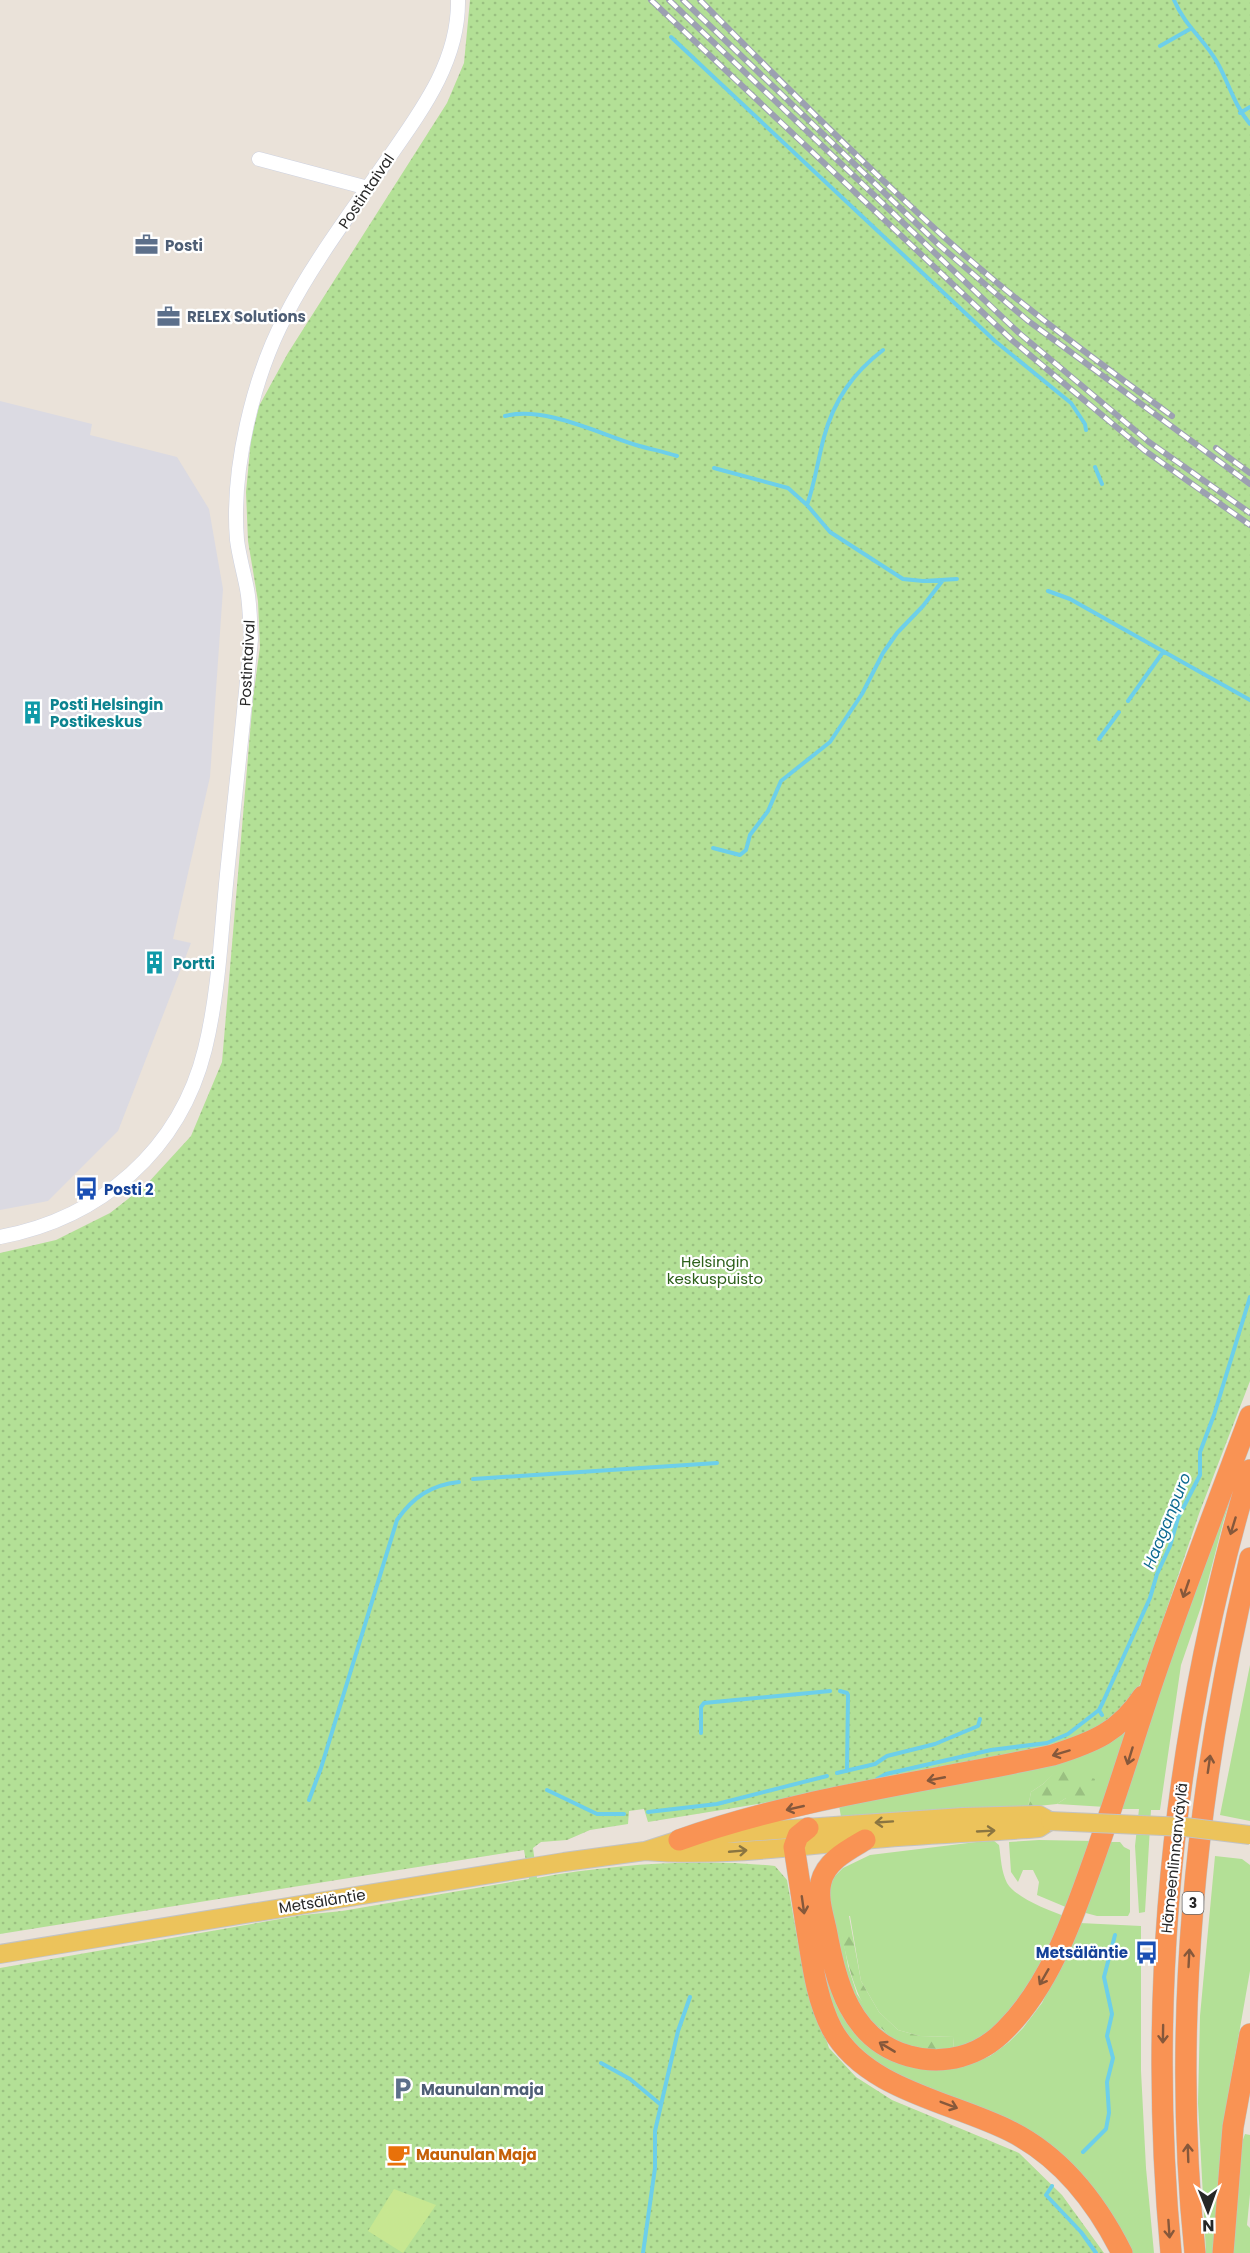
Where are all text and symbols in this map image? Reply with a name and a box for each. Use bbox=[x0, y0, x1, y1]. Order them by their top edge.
street label: Postintaival bbox=[333, 149, 399, 233]
office icon: Posti bbox=[134, 232, 160, 258]
place label: Posti bbox=[165, 235, 203, 256]
office icon: RELEX Solutions bbox=[156, 303, 182, 329]
place label: RELEX Solutions bbox=[187, 306, 306, 327]
street label: Postintaival bbox=[234, 619, 260, 707]
place label: Posti Helsingin Postikeskus bbox=[50, 694, 163, 732]
building icon: Posti Helsingin Postikeskus bbox=[19, 700, 45, 726]
building icon: Portti bbox=[142, 950, 168, 976]
place label: Portti bbox=[173, 953, 215, 974]
bus stop icon: Posti 2 bbox=[73, 1176, 99, 1202]
place label: Posti 2 bbox=[104, 1179, 154, 1200]
park label: Helsingin keskuspuisto bbox=[667, 1251, 763, 1289]
water label: Haaganpuro bbox=[1137, 1469, 1197, 1573]
one-way arrow bbox=[1227, 1516, 1238, 1535]
one-way arrow bbox=[1179, 1579, 1190, 1598]
one-way arrow bbox=[1123, 1746, 1134, 1765]
one-way arrow bbox=[1052, 1748, 1071, 1759]
one-way arrow bbox=[1203, 1755, 1214, 1774]
one-way arrow bbox=[927, 1774, 946, 1785]
street label: Hämeenlinnanväylä bbox=[1156, 1782, 1192, 1934]
one-way arrow bbox=[786, 1803, 805, 1814]
one-way arrow bbox=[874, 1816, 894, 1827]
one-way arrow bbox=[975, 1826, 995, 1837]
one-way arrow bbox=[728, 1845, 748, 1856]
street label: Metsäläntie bbox=[277, 1884, 367, 1918]
road number: 3 bbox=[1182, 1892, 1204, 1914]
one-way arrow bbox=[798, 1894, 809, 1914]
bus stop icon: Metsäläntie bbox=[1133, 1939, 1159, 1965]
place label: Metsäläntie bbox=[1036, 1942, 1128, 1963]
one-way arrow bbox=[1184, 1948, 1195, 1968]
one-way arrow bbox=[1038, 1968, 1050, 1985]
one-way arrow bbox=[1157, 2024, 1169, 2044]
one-way arrow bbox=[879, 2041, 896, 2053]
parking icon: Maunulan maja bbox=[390, 2076, 416, 2102]
place label: Maunulan maja bbox=[421, 2079, 544, 2100]
one-way arrow bbox=[939, 2100, 957, 2111]
cafe icon: Maunulan Maja bbox=[385, 2141, 411, 2167]
one-way arrow bbox=[1182, 2143, 1194, 2163]
place label: Maunulan Maja bbox=[416, 2144, 537, 2165]
north arrow bbox=[1178, 2181, 1238, 2241]
text: N bbox=[1202, 2214, 1214, 2237]
one-way arrow bbox=[1164, 2218, 1175, 2238]

